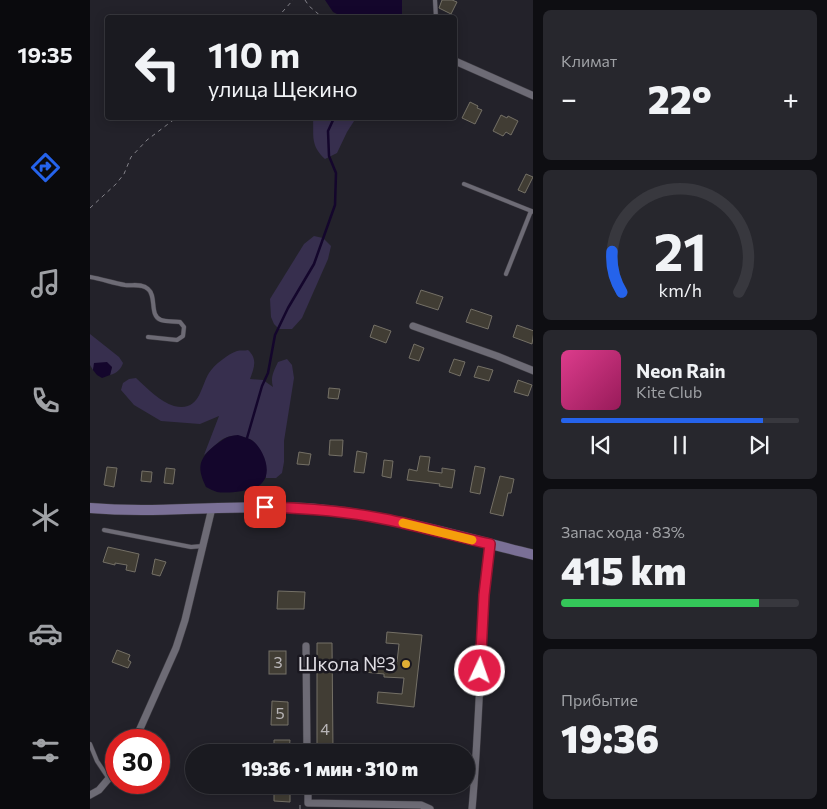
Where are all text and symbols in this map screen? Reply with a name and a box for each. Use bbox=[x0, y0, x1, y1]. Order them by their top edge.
text: 110 m bbox=[208, 32, 300, 75]
icon: left bbox=[125, 35, 190, 100]
text: 19:35 bbox=[18, 41, 73, 68]
text: Климат bbox=[561, 51, 617, 70]
text: улица Щекино bbox=[208, 75, 358, 102]
text: 22° bbox=[648, 75, 712, 122]
text: − bbox=[561, 81, 577, 115]
text: + bbox=[783, 81, 799, 115]
icon: directions bbox=[28, 150, 63, 185]
text: 21 bbox=[653, 218, 707, 282]
icon: music bbox=[28, 266, 63, 301]
text: km/h bbox=[658, 279, 702, 301]
text: Neon Rain bbox=[636, 359, 726, 382]
text: Kite Club bbox=[636, 382, 702, 401]
icon: phone bbox=[28, 383, 63, 418]
icon: previous bbox=[587, 431, 615, 459]
icon: pause bbox=[666, 431, 694, 459]
icon: next bbox=[745, 431, 773, 459]
pin bbox=[244, 486, 286, 528]
icon: arrive bbox=[251, 493, 279, 521]
icon: climate bbox=[28, 500, 63, 535]
text: Запас хода · 83% bbox=[561, 522, 685, 541]
text: 415 km bbox=[561, 546, 686, 593]
icon: car bbox=[28, 616, 63, 651]
position arrow bbox=[453, 644, 505, 696]
house number: 3 bbox=[273, 652, 283, 671]
place label: Школа №3 bbox=[298, 652, 396, 675]
marker: Школа №3 bbox=[400, 658, 412, 670]
text: Прибытие bbox=[561, 690, 638, 709]
house number: 5 bbox=[275, 703, 285, 722]
text: 19:36 bbox=[561, 714, 659, 761]
house number: 4 bbox=[320, 719, 330, 738]
speed limit sign: 30 bbox=[105, 729, 170, 794]
icon: filters bbox=[28, 733, 63, 768]
text: 19:36 · 1 мин · 310 m bbox=[242, 757, 418, 780]

